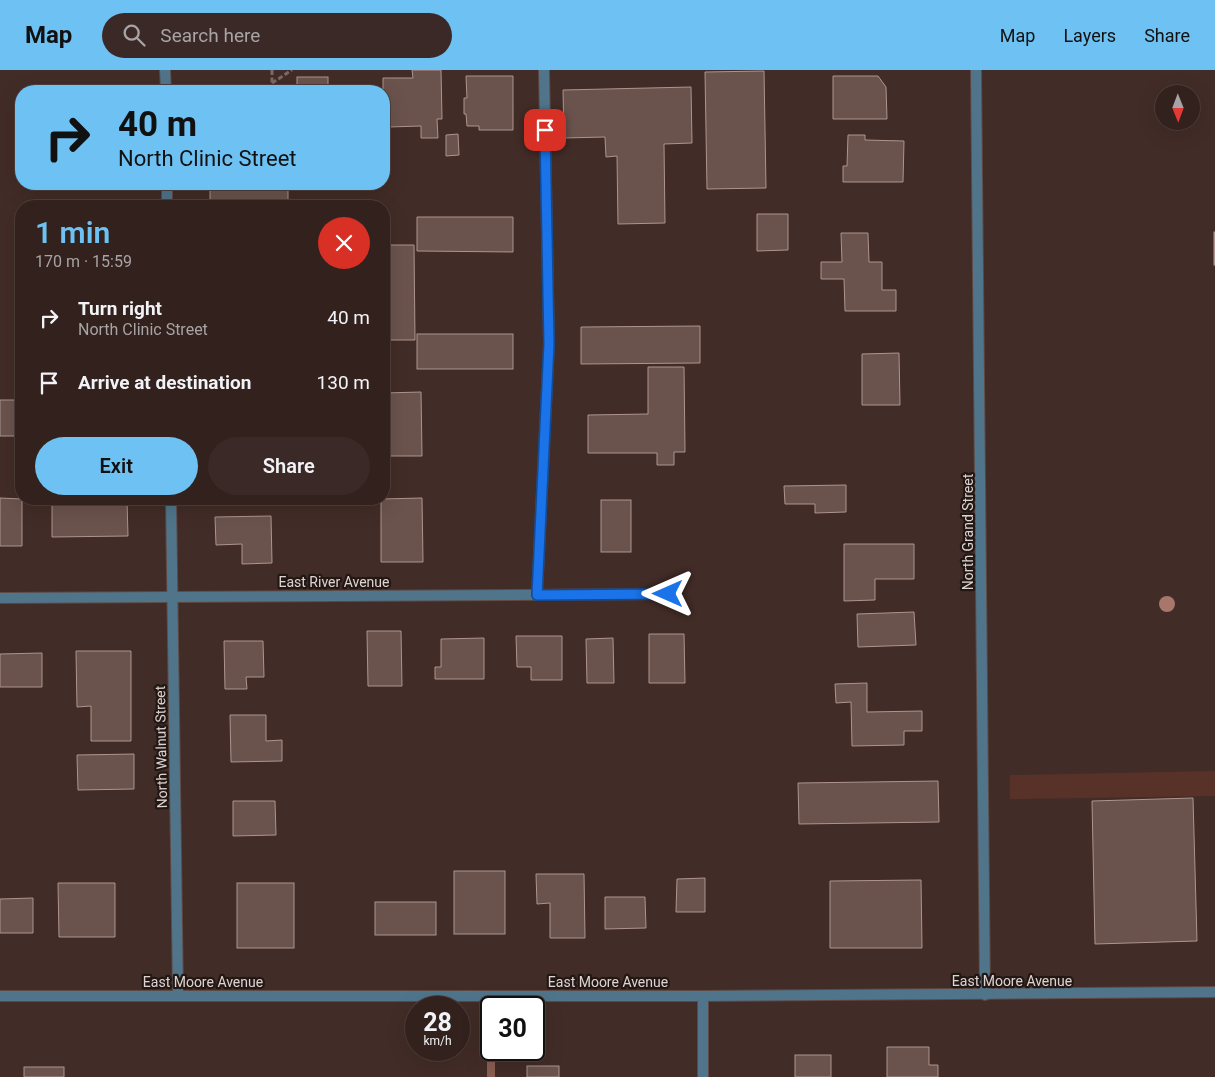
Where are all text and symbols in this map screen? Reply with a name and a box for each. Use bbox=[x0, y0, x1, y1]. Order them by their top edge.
search box bbox=[102, 13, 452, 58]
text: Map bbox=[25, 21, 72, 49]
icon: search bbox=[120, 21, 148, 49]
text: Search here bbox=[160, 24, 260, 47]
text: Map bbox=[1000, 25, 1035, 46]
text: Layers bbox=[1063, 25, 1116, 46]
text: Share bbox=[1144, 25, 1190, 46]
north arrow bbox=[1155, 85, 1200, 130]
map controls bbox=[1155, 85, 1200, 130]
text: 40 m bbox=[118, 104, 197, 145]
icon: right bbox=[35, 105, 100, 170]
pin bbox=[524, 109, 566, 151]
icon: arrive bbox=[531, 116, 559, 144]
text: North Clinic Street bbox=[118, 146, 297, 171]
text: 1 min bbox=[35, 215, 110, 250]
button: close bbox=[318, 217, 370, 269]
text: 170 m · 15:59 bbox=[35, 252, 132, 271]
text: Turn right bbox=[78, 297, 162, 320]
icon: right bbox=[35, 304, 63, 332]
text: 40 m bbox=[327, 306, 370, 329]
text: North Clinic Street bbox=[78, 320, 208, 339]
icon: arrive bbox=[35, 369, 63, 397]
text: Arrive at destination bbox=[78, 371, 251, 394]
text: 130 m bbox=[317, 371, 370, 394]
button: Exit bbox=[35, 437, 198, 495]
button: Share bbox=[208, 437, 370, 495]
street label: North Grand Street bbox=[960, 473, 976, 590]
position arrow bbox=[641, 567, 693, 619]
street label: East River Avenue bbox=[279, 574, 390, 590]
street label: North Walnut Street bbox=[152, 685, 170, 808]
street label: East Moore Avenue bbox=[952, 973, 1072, 989]
street label: East Moore Avenue bbox=[143, 974, 263, 990]
street label: East Moore Avenue bbox=[548, 974, 668, 990]
speed limit sign: 30 bbox=[480, 996, 545, 1061]
text: 28 bbox=[423, 1008, 452, 1037]
text: km/h bbox=[423, 1034, 452, 1048]

